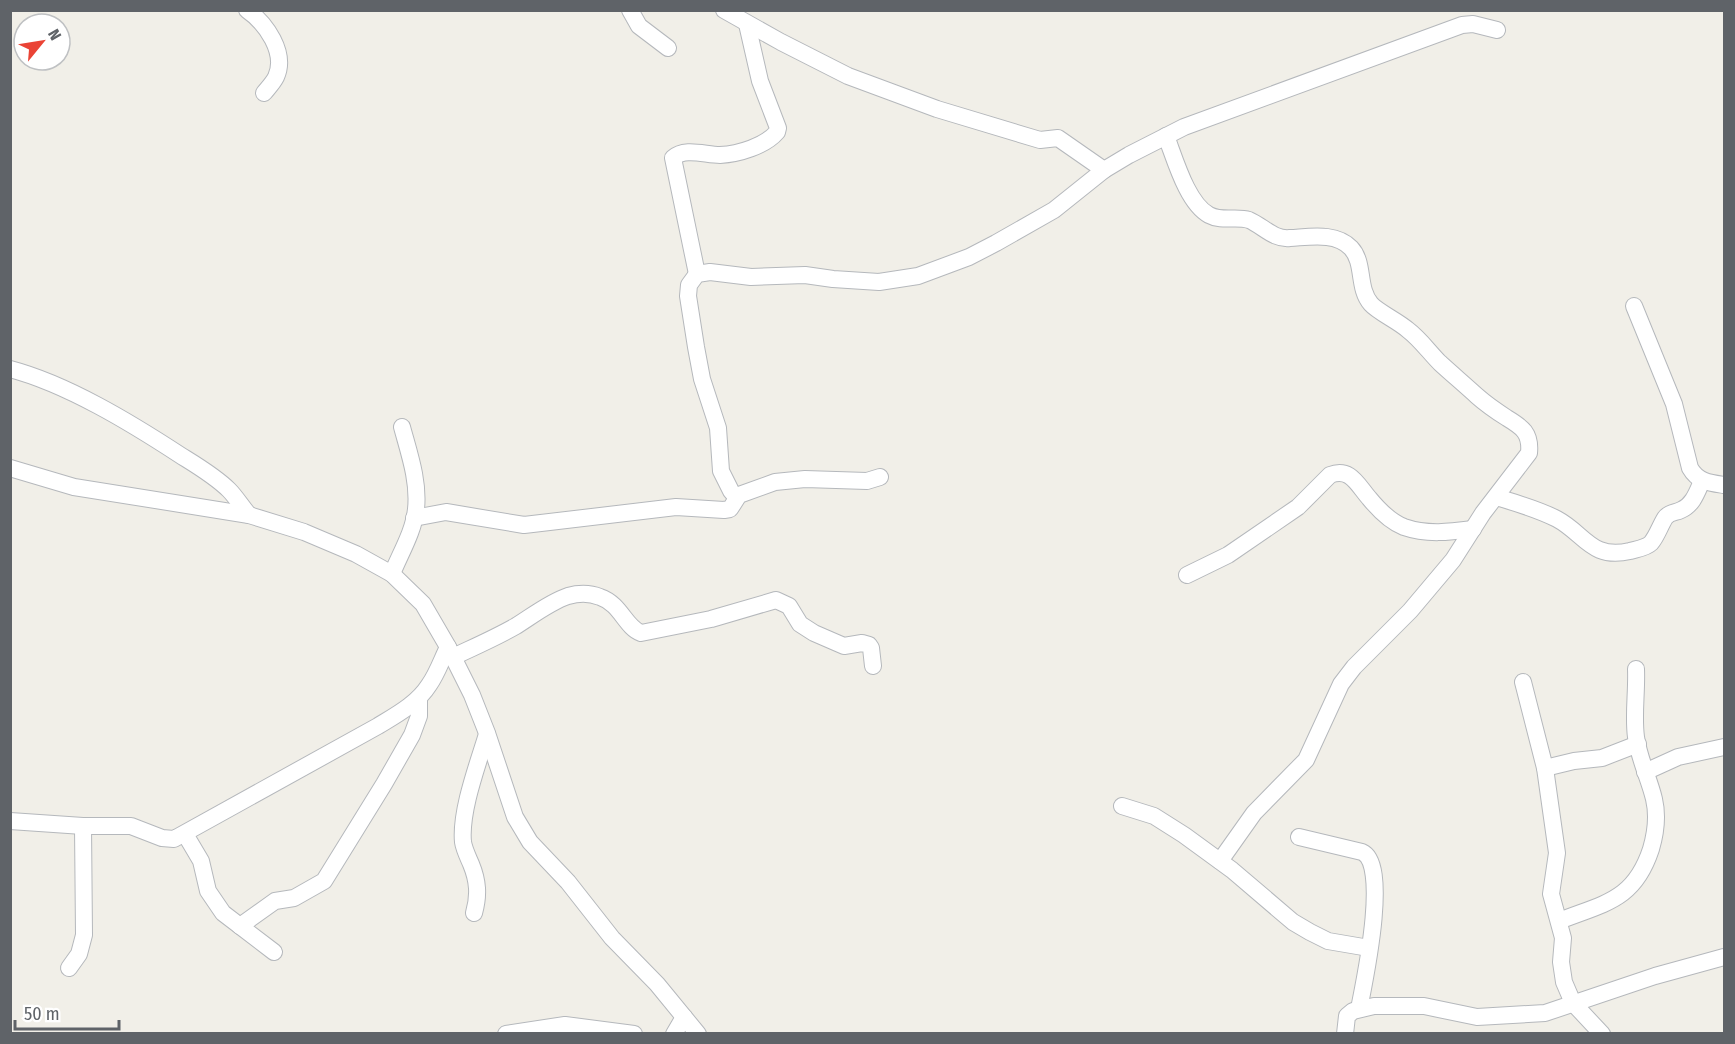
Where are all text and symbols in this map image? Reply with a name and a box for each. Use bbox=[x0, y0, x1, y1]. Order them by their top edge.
north arrow bbox=[12, 12, 72, 72]
text: N bbox=[44, 26, 65, 44]
scale bar bbox=[15, 993, 118, 1031]
text: 50 m bbox=[24, 1003, 60, 1025]

